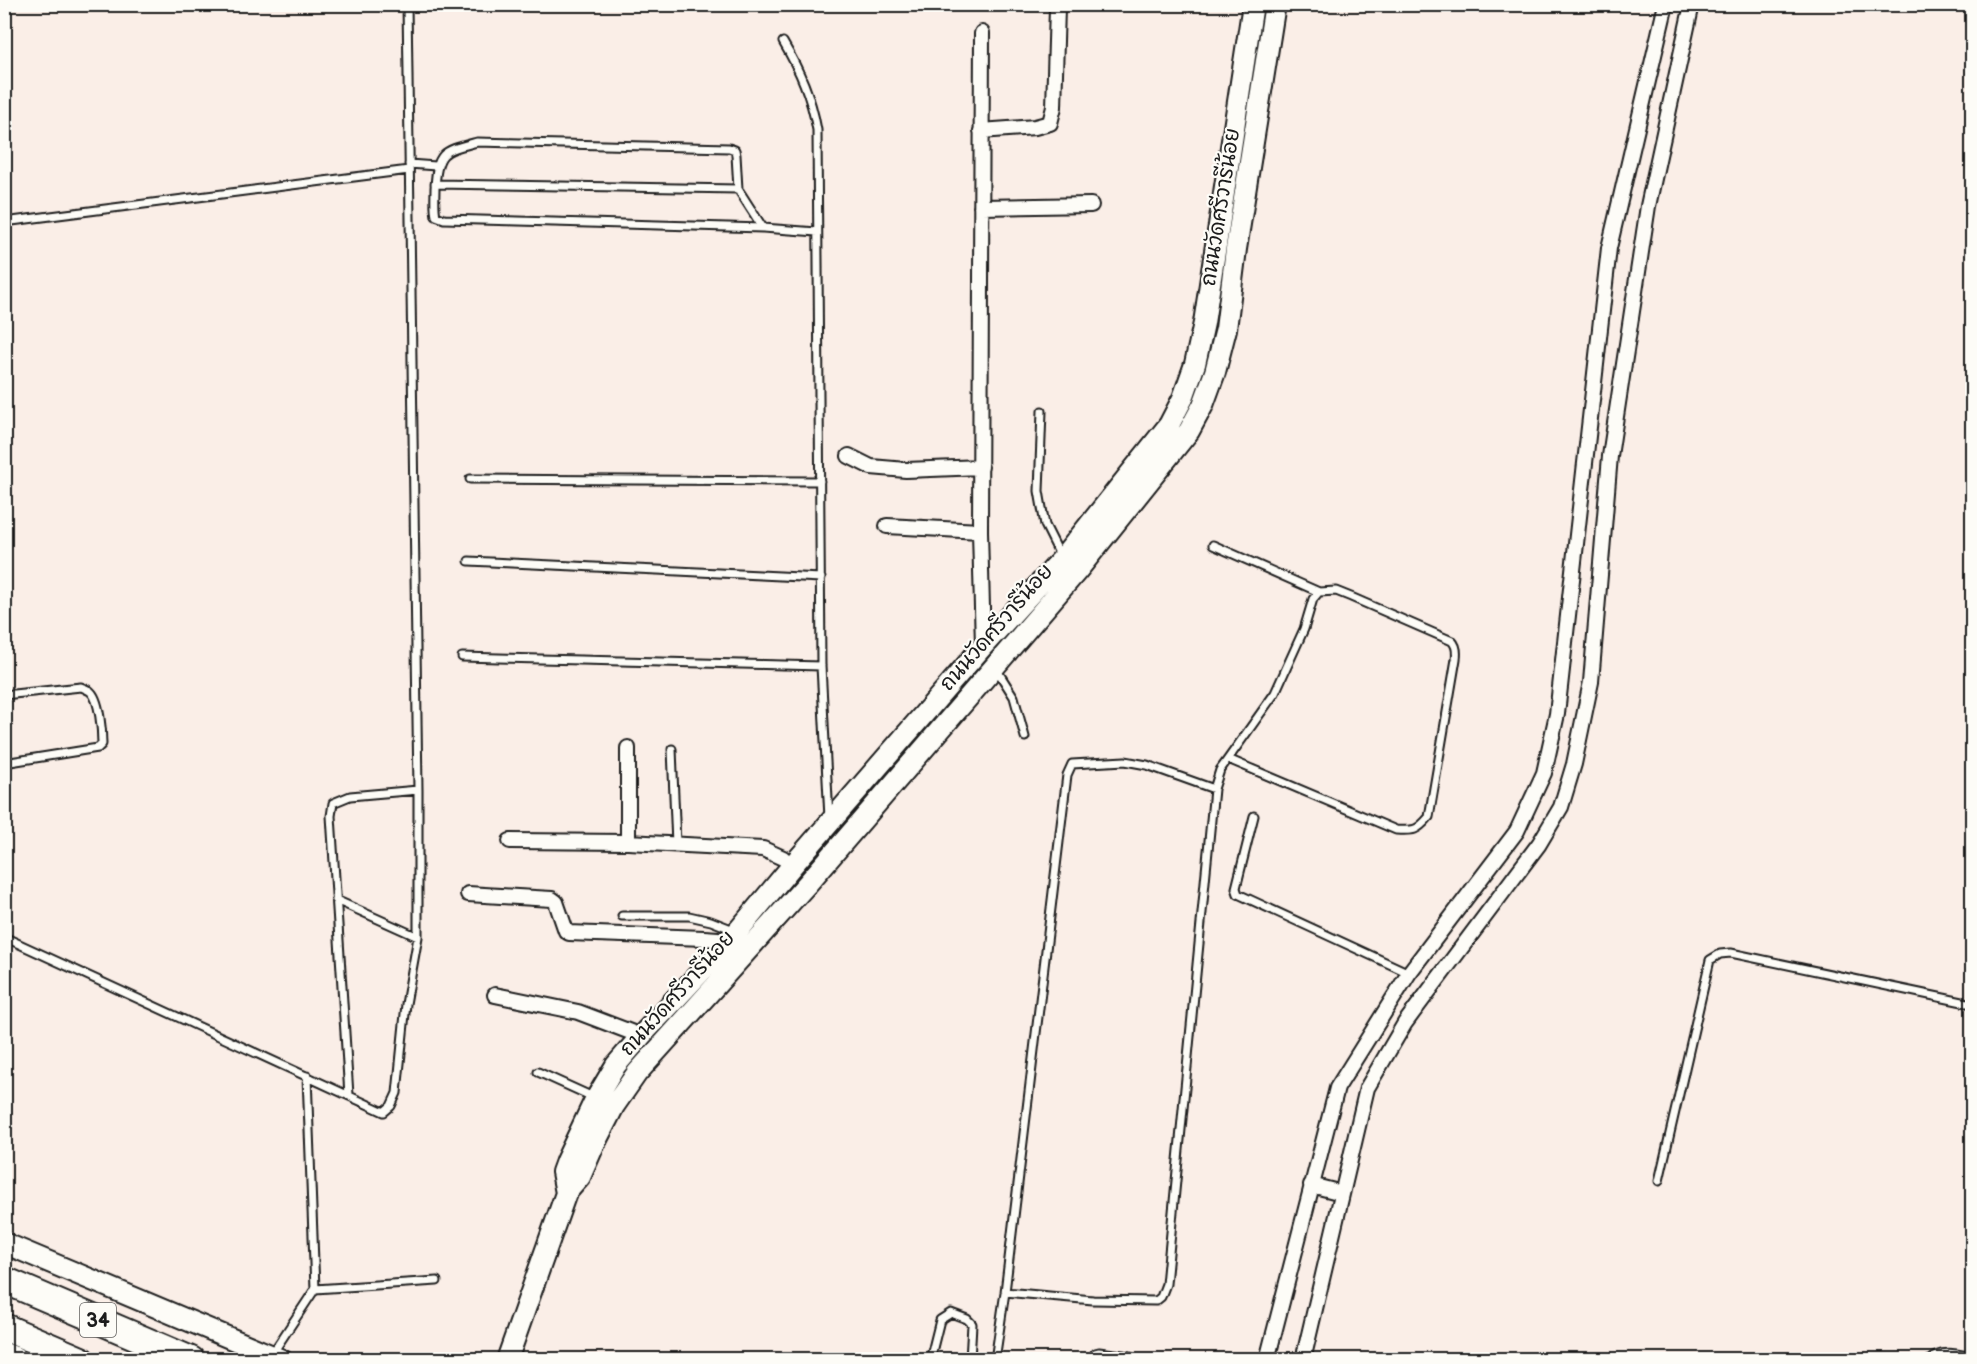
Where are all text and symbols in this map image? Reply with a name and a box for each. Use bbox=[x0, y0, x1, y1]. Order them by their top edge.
street label: ถนนวัดศรีวารีน้อย bbox=[1195, 126, 1245, 288]
street label: ถนนวัดศรีวารีน้อย bbox=[934, 558, 1058, 696]
street label: ถนนวัดศรีวารีน้อย bbox=[614, 925, 740, 1061]
road number: 34 bbox=[80, 1303, 116, 1337]

